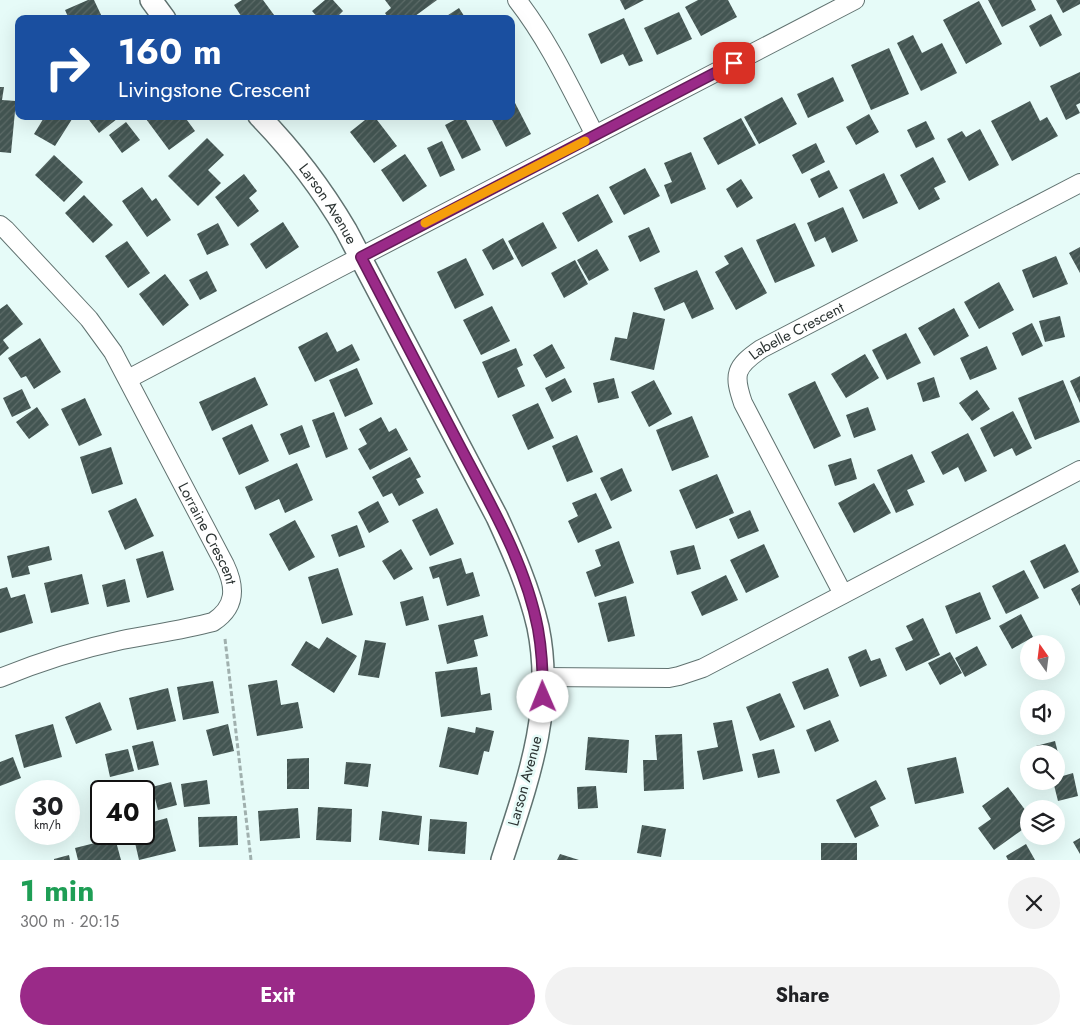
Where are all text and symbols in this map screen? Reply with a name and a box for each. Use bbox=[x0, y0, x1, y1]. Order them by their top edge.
text: 160 m bbox=[118, 27, 222, 77]
icon: right bbox=[35, 35, 100, 100]
pin bbox=[713, 42, 755, 84]
icon: arrive bbox=[720, 49, 748, 77]
text: Livingstone Crescent bbox=[118, 73, 310, 105]
street label: Larson Avenue bbox=[293, 159, 363, 248]
street label: Labelle Crescent bbox=[744, 296, 848, 365]
street label: Lorraine Crescent bbox=[172, 479, 242, 587]
north arrow bbox=[1020, 635, 1065, 680]
map controls bbox=[1020, 635, 1065, 845]
position arrow bbox=[516, 670, 568, 722]
button: sound bbox=[1020, 690, 1065, 735]
street label: Larson Avenue bbox=[502, 733, 548, 828]
button: search bbox=[1020, 745, 1065, 790]
speed limit sign: 40 bbox=[90, 780, 155, 845]
text: 30 bbox=[31, 788, 64, 824]
button: layers bbox=[1020, 800, 1065, 845]
text: km/h bbox=[34, 816, 61, 834]
text: 1 min bbox=[20, 869, 94, 912]
button: close bbox=[1008, 877, 1060, 929]
text: 300 m · 20:15 bbox=[20, 910, 119, 933]
button: Exit bbox=[20, 967, 535, 1025]
button: Share bbox=[545, 967, 1060, 1025]

